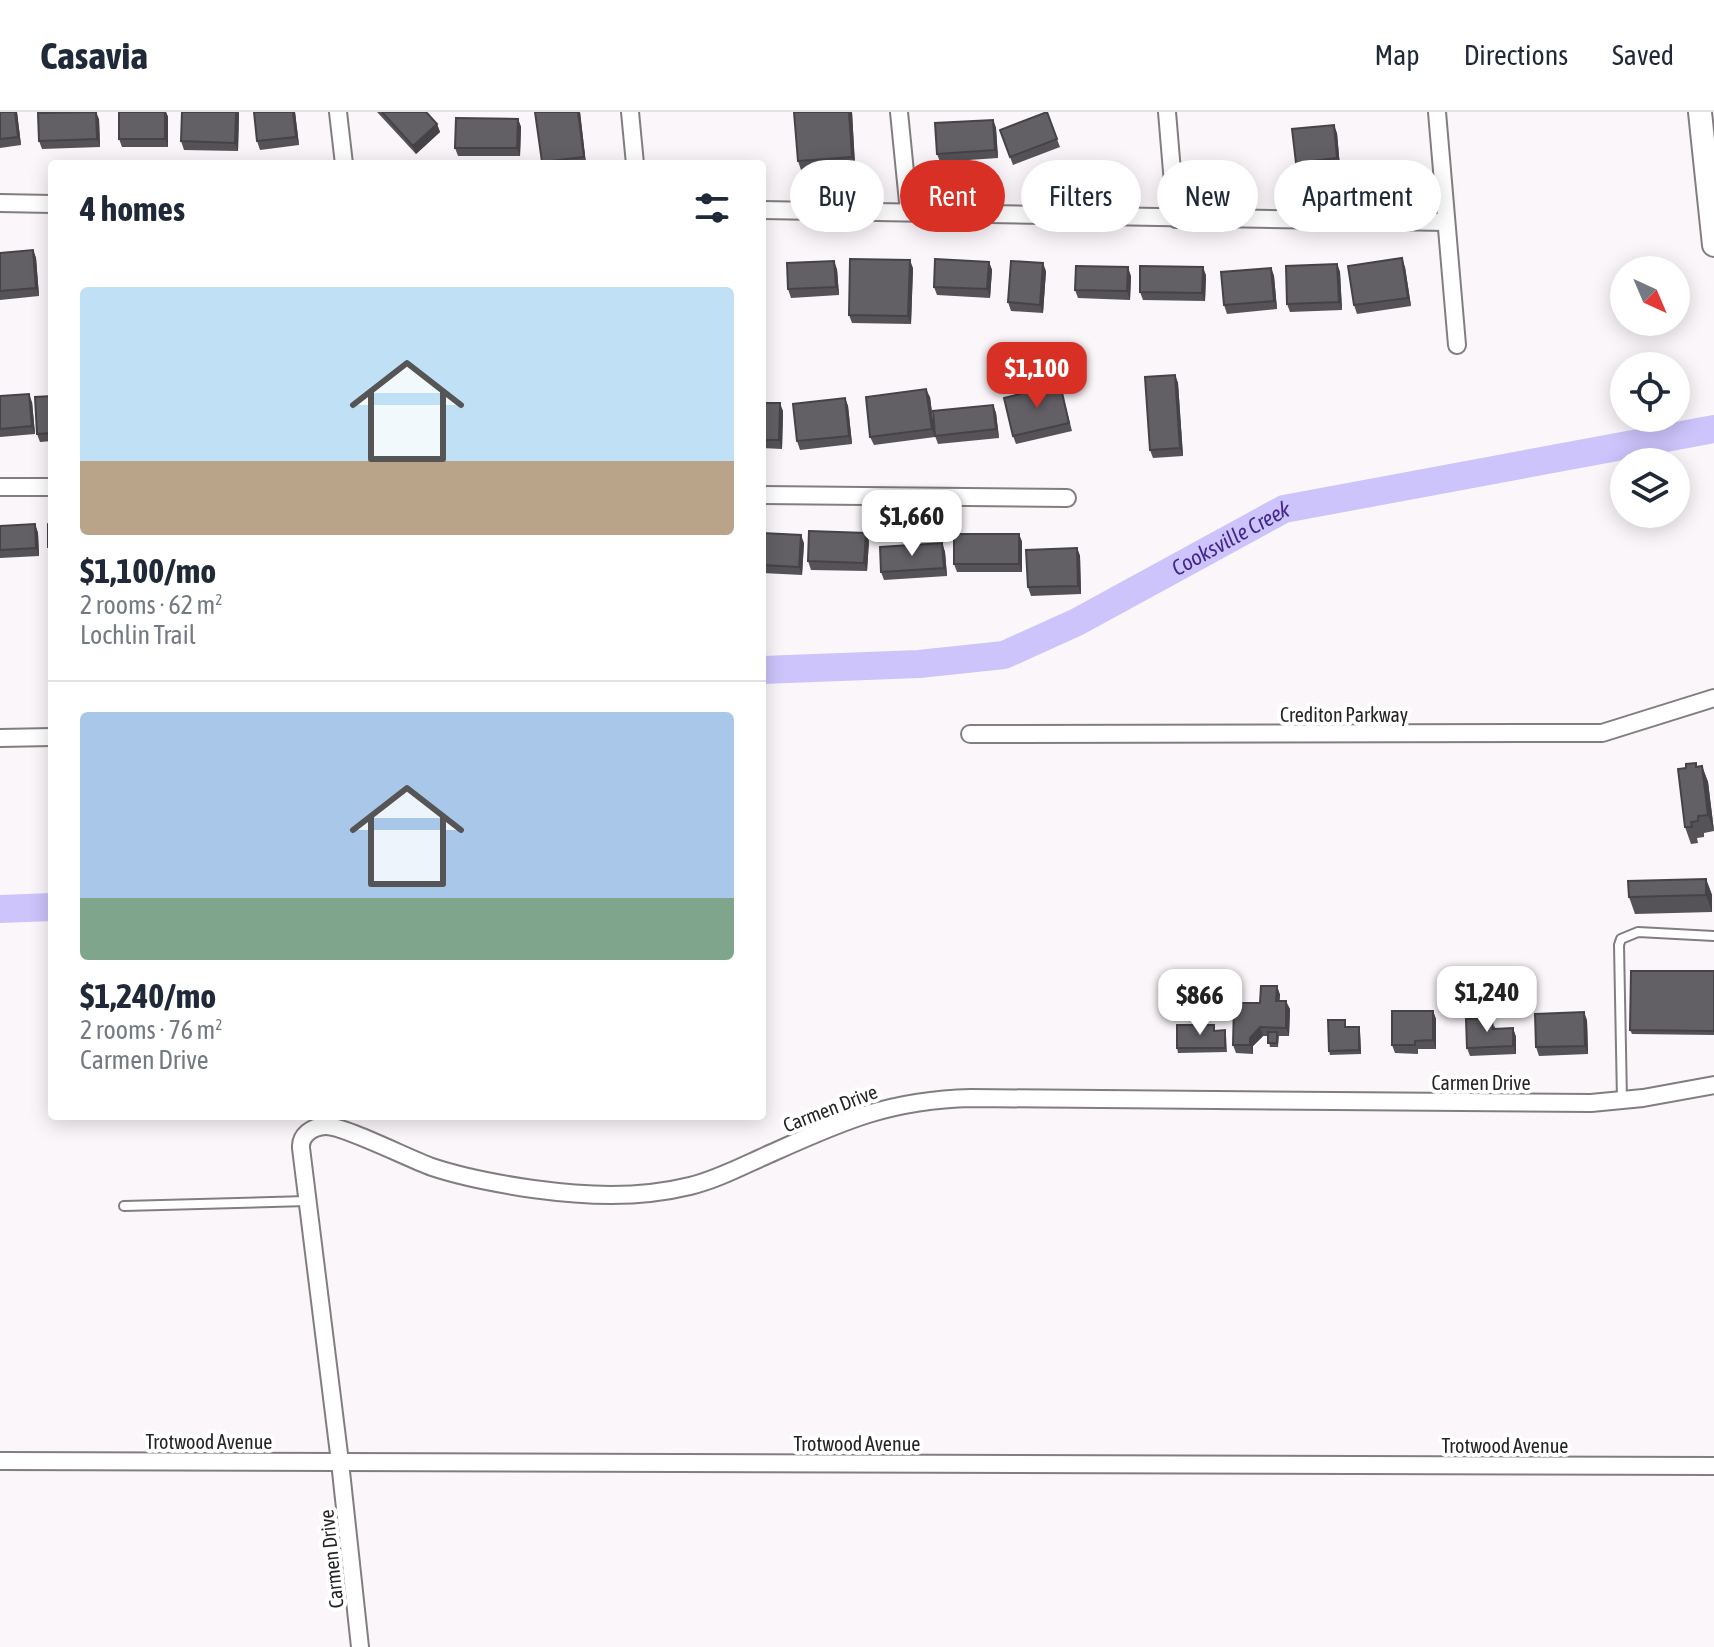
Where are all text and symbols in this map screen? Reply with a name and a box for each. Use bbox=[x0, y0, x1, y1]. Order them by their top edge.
text: Casavia bbox=[40, 34, 148, 77]
text: Map bbox=[1375, 39, 1420, 71]
text: Directions bbox=[1464, 39, 1568, 71]
text: Saved bbox=[1612, 39, 1674, 71]
chip: Buy bbox=[790, 160, 884, 232]
chip: Rent bbox=[900, 160, 1005, 232]
chip: Filters bbox=[1021, 160, 1141, 232]
chip: New bbox=[1157, 160, 1258, 232]
chip: Apartment bbox=[1274, 160, 1441, 232]
icon: filters bbox=[690, 186, 734, 230]
text: 4 homes bbox=[80, 189, 185, 228]
north arrow bbox=[1610, 256, 1690, 336]
map controls bbox=[1610, 256, 1690, 528]
icon: home bbox=[335, 339, 479, 483]
pin: $1,100 bbox=[972, 342, 1102, 410]
button: locate bbox=[1610, 352, 1690, 432]
text: $1,100 bbox=[1005, 353, 1069, 383]
button: layers bbox=[1610, 448, 1690, 528]
pin: $1,660 bbox=[847, 490, 977, 558]
water label: Cooksville Creek bbox=[1167, 495, 1292, 581]
text: $1,660 bbox=[880, 501, 944, 531]
text: $1,100/mo bbox=[80, 551, 216, 590]
text: 2 rooms · 62 m² bbox=[80, 590, 222, 620]
text: Lochlin Trail bbox=[80, 620, 196, 650]
street label: Crediton Parkway bbox=[1280, 703, 1408, 726]
icon: home bbox=[335, 764, 479, 908]
pin: $1,240 bbox=[1422, 966, 1552, 1034]
pin: $866 bbox=[1153, 969, 1247, 1037]
text: $1,240/mo bbox=[80, 976, 216, 1015]
text: $1,240 bbox=[1455, 977, 1519, 1007]
text: $866 bbox=[1176, 980, 1224, 1010]
text: 2 rooms · 76 m² bbox=[80, 1015, 222, 1045]
text: Carmen Drive bbox=[80, 1045, 209, 1075]
street label: Carmen Drive bbox=[1432, 1071, 1530, 1094]
street label: Carmen Drive bbox=[780, 1080, 880, 1136]
street label: Trotwood Avenue bbox=[146, 1430, 272, 1453]
street label: Trotwood Avenue bbox=[794, 1432, 920, 1455]
street label: Trotwood Avenue bbox=[1442, 1434, 1568, 1457]
street label: Carmen Drive bbox=[314, 1509, 348, 1609]

